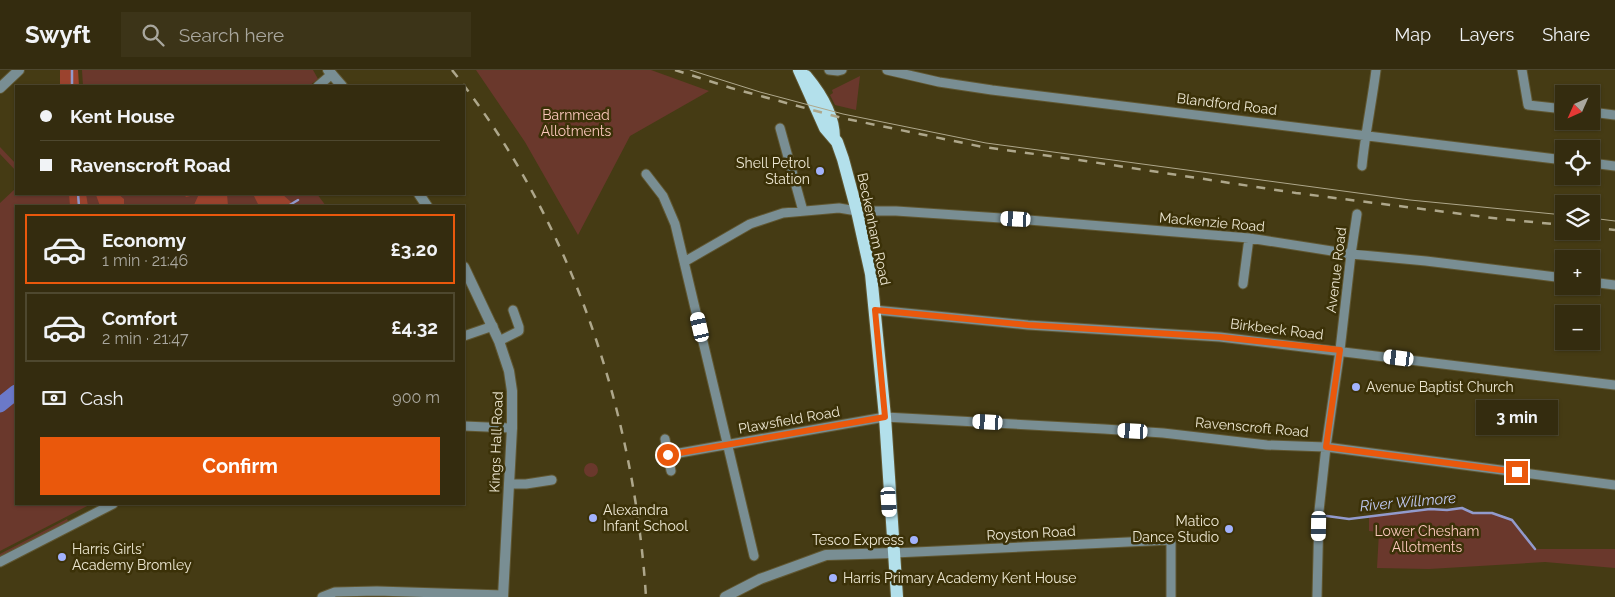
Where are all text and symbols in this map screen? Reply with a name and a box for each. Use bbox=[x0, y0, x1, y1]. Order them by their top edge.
search box bbox=[121, 12, 471, 57]
text: Swyft bbox=[25, 20, 91, 49]
icon: search bbox=[139, 21, 167, 49]
text: Search here bbox=[179, 24, 284, 46]
text: Map bbox=[1395, 24, 1431, 45]
text: Layers bbox=[1459, 24, 1514, 45]
text: Share bbox=[1542, 24, 1590, 45]
north arrow bbox=[1555, 85, 1600, 130]
map controls bbox=[1555, 85, 1600, 350]
street label: Blandford Road bbox=[1176, 90, 1278, 118]
text: Kent House bbox=[70, 105, 175, 127]
park label: Barnmead Allotments bbox=[541, 107, 612, 139]
button: locate bbox=[1555, 140, 1600, 185]
text: Ravenscroft Road bbox=[70, 154, 231, 176]
place label: Shell Petrol Station bbox=[736, 155, 810, 187]
marker: Shell Petrol Station bbox=[814, 165, 826, 177]
street label: Beckenham Road bbox=[854, 171, 894, 287]
button: layers bbox=[1555, 195, 1600, 240]
street label: Mackenzie Road bbox=[1158, 209, 1266, 235]
car bbox=[1000, 211, 1031, 227]
street label: Avenue Road bbox=[1323, 226, 1349, 314]
icon: car bbox=[42, 227, 87, 272]
text: Economy bbox=[102, 229, 186, 251]
text: £3.20 bbox=[390, 238, 438, 260]
button: + bbox=[1555, 250, 1600, 295]
text: 1 min · 21:46 bbox=[102, 251, 188, 270]
icon: car bbox=[42, 305, 87, 350]
button: − bbox=[1555, 305, 1600, 350]
text: Comfort bbox=[102, 307, 177, 329]
car bbox=[689, 311, 710, 343]
street label: Birkbeck Road bbox=[1229, 315, 1325, 343]
text: £4.32 bbox=[391, 316, 438, 338]
text: 2 min · 21:47 bbox=[102, 329, 189, 348]
car bbox=[1383, 349, 1414, 367]
place label: Avenue Baptist Church bbox=[1366, 379, 1514, 395]
marker: Avenue Baptist Church bbox=[1350, 381, 1362, 393]
icon: cash bbox=[40, 384, 68, 412]
text: Cash bbox=[80, 387, 124, 409]
text: 900 m bbox=[392, 388, 440, 407]
street label: Kings Hall Road bbox=[486, 391, 506, 493]
callout: 3 min bbox=[1476, 400, 1558, 434]
street label: Plawsfield Road bbox=[737, 403, 841, 437]
text: 3 min bbox=[1496, 408, 1538, 427]
car bbox=[972, 414, 1003, 430]
street label: Ravenscroft Road bbox=[1195, 414, 1309, 440]
car bbox=[1117, 423, 1148, 439]
button: Confirm bbox=[40, 437, 440, 495]
route start bbox=[657, 444, 679, 466]
route end bbox=[1506, 461, 1528, 483]
car bbox=[880, 487, 897, 517]
water label: River Willmore bbox=[1359, 489, 1457, 515]
place label: Alexandra Infant School bbox=[603, 502, 688, 534]
car bbox=[1311, 511, 1326, 541]
marker: Alexandra Infant School bbox=[587, 512, 599, 524]
place label: Matico Dance Studio bbox=[1132, 513, 1219, 545]
street label: Royston Road bbox=[986, 523, 1076, 543]
marker: Matico Dance Studio bbox=[1223, 523, 1235, 535]
park label: Lower Chesham Allotments bbox=[1375, 523, 1480, 555]
place label: Tesco Express bbox=[812, 532, 904, 548]
marker: Tesco Express bbox=[908, 534, 920, 546]
place label: Harris Girls' Academy Bromley bbox=[72, 541, 192, 573]
marker: Harris Girls' Academy Bromley bbox=[56, 551, 68, 563]
place label: Harris Primary Academy Kent House bbox=[843, 570, 1077, 586]
marker: Harris Primary Academy Kent House bbox=[827, 572, 839, 584]

